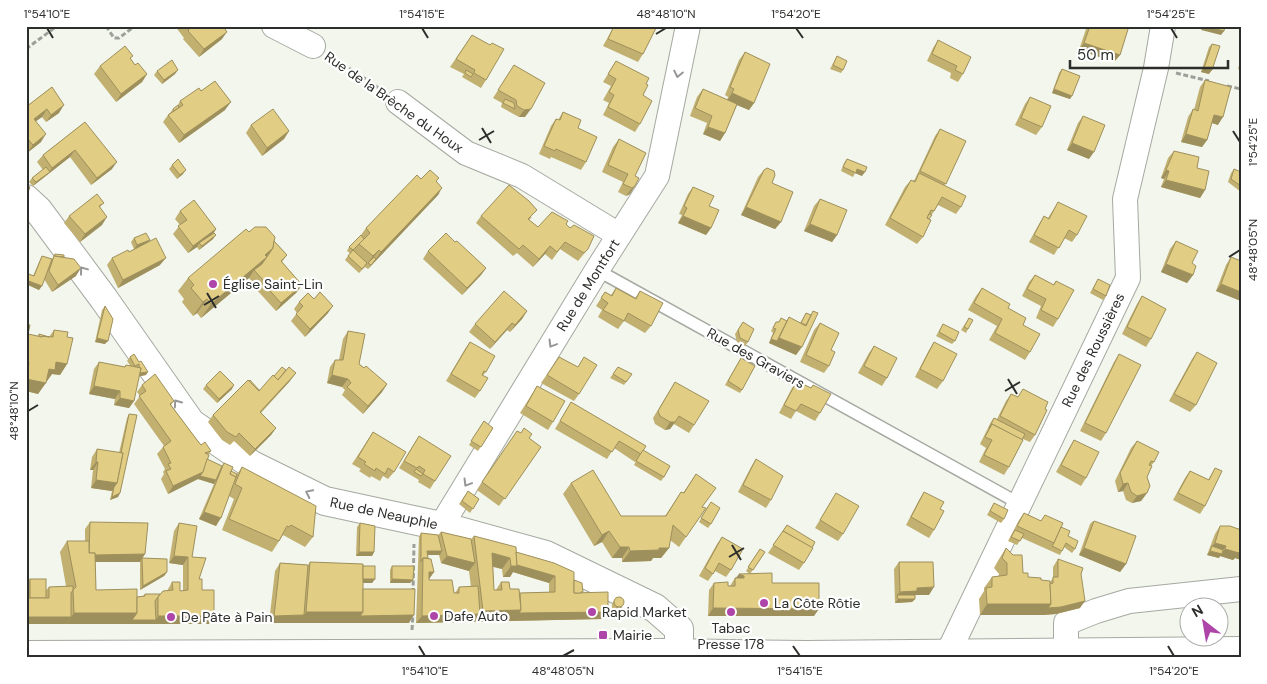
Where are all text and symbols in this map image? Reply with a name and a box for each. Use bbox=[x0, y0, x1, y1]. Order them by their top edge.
text: 1°54'10"E bbox=[24, 6, 71, 22]
text: 1°54'15"E bbox=[399, 6, 445, 22]
text: 48°48'10"N bbox=[637, 6, 695, 22]
text: 1°54'20"E bbox=[771, 6, 821, 22]
text: 1°54'25"E bbox=[1147, 6, 1196, 22]
scale bar bbox=[1070, 38, 1227, 70]
text: 50 m bbox=[1077, 45, 1114, 65]
street label: Rue de la Brèche du Houx bbox=[321, 47, 467, 157]
one-way arrow bbox=[673, 70, 684, 78]
text: 1°54'25"E bbox=[1245, 117, 1261, 166]
text: 48°48'05"N bbox=[1245, 219, 1261, 281]
street label: Rue de Montfort bbox=[552, 235, 624, 335]
one-way arrow bbox=[80, 267, 88, 276]
place label: Église Saint-Lin bbox=[223, 275, 323, 293]
marker: Église Saint-Lin bbox=[207, 278, 219, 290]
street label: Rue des Roussières bbox=[1058, 290, 1128, 410]
street label: Rue des Graviers bbox=[704, 324, 808, 392]
one-way arrow bbox=[548, 339, 558, 348]
text: 48°48'10"N bbox=[6, 382, 22, 440]
one-way arrow bbox=[174, 399, 183, 408]
one-way arrow bbox=[464, 477, 473, 486]
one-way arrow bbox=[305, 489, 314, 499]
street label: Rue de Neauphle bbox=[329, 493, 440, 533]
place label: La Côte Rôtie bbox=[774, 594, 861, 612]
north arrow bbox=[1180, 596, 1230, 646]
marker: La Côte Rôtie bbox=[758, 597, 770, 609]
text: N bbox=[1188, 601, 1206, 621]
place label: Rapid Market bbox=[602, 603, 687, 621]
marker: Rapid Market bbox=[586, 606, 598, 618]
marker: Tabac Presse 178 bbox=[725, 606, 737, 618]
place label: Dafe Auto bbox=[444, 607, 508, 625]
place label: De Pâte à Pain bbox=[181, 608, 273, 626]
marker: Dafe Auto bbox=[428, 610, 440, 622]
marker: De Pâte à Pain bbox=[165, 611, 177, 623]
place label: Tabac Presse 178 bbox=[698, 619, 764, 653]
place label: Mairie bbox=[613, 626, 652, 644]
marker: Mairie bbox=[597, 629, 609, 641]
text: 1°54'10"E bbox=[402, 663, 449, 679]
text: 48°48'05"N bbox=[532, 663, 594, 679]
text: 1°54'15"E bbox=[777, 663, 823, 679]
text: 1°54'20"E bbox=[1149, 663, 1199, 679]

